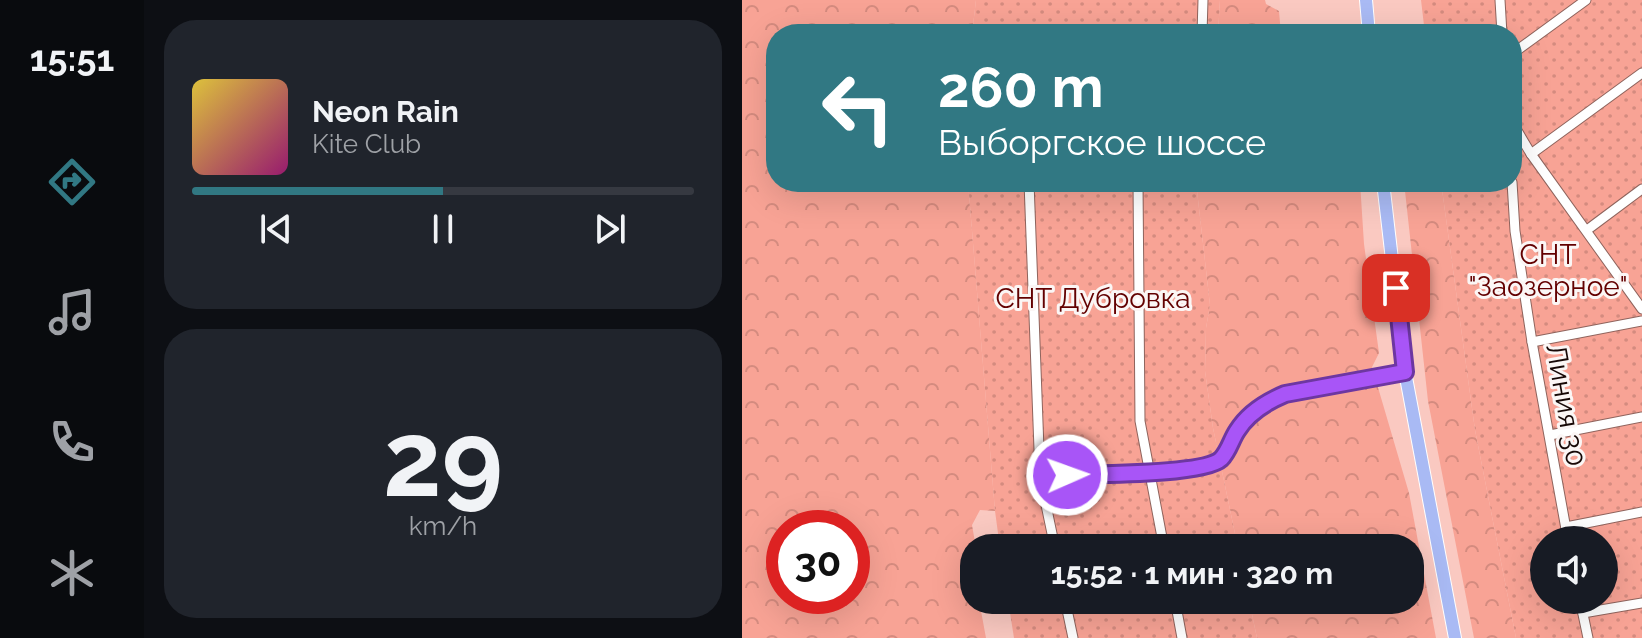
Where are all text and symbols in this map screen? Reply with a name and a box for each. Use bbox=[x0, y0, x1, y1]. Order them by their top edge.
text: 15:51 bbox=[30, 37, 114, 79]
text: 260 m bbox=[938, 54, 1104, 120]
icon: left bbox=[806, 56, 910, 160]
text: Neon Rain bbox=[312, 94, 459, 129]
text: Выборгское шоссе bbox=[938, 121, 1266, 163]
text: Kite Club bbox=[312, 129, 421, 159]
icon: directions bbox=[44, 154, 100, 210]
icon: previous bbox=[254, 207, 298, 251]
icon: pause bbox=[421, 207, 465, 251]
icon: next bbox=[588, 207, 632, 251]
park label: СНТ "Заозерное" bbox=[1468, 238, 1628, 303]
pin bbox=[1362, 254, 1430, 322]
icon: arrive bbox=[1374, 266, 1418, 310]
park label: СНТ Дубровка bbox=[995, 282, 1191, 315]
icon: music bbox=[44, 284, 100, 340]
street label: Линия 30 bbox=[1539, 341, 1593, 469]
text: 29 bbox=[383, 398, 503, 520]
icon: phone bbox=[44, 414, 100, 470]
position arrow bbox=[1025, 433, 1109, 517]
speed limit sign: 30 bbox=[766, 510, 870, 614]
text: km/h bbox=[409, 511, 477, 541]
map controls bbox=[1530, 526, 1618, 614]
button: sound bbox=[1530, 526, 1618, 614]
icon: climate bbox=[44, 545, 100, 601]
text: 15:52 · 1 мин · 320 m bbox=[1051, 556, 1333, 591]

